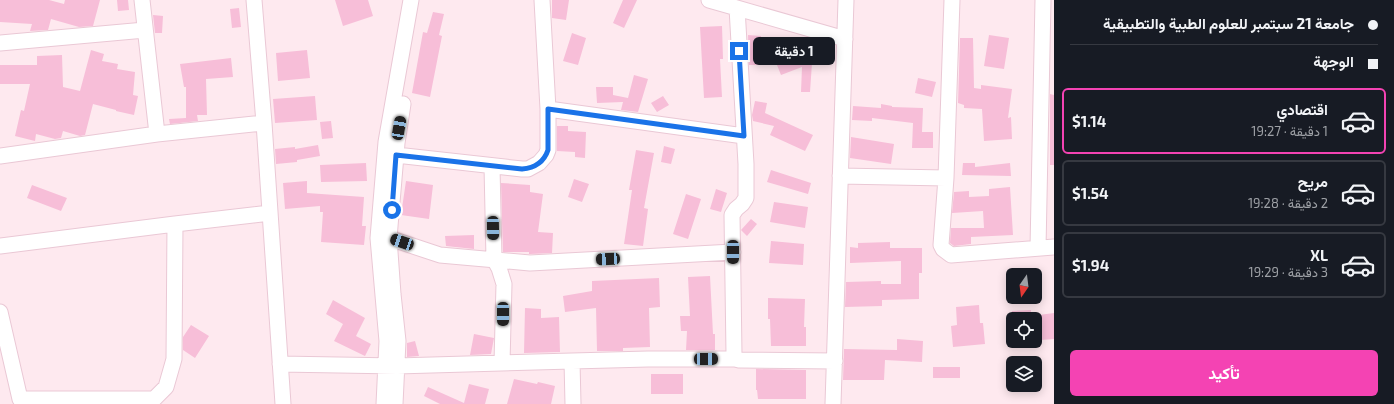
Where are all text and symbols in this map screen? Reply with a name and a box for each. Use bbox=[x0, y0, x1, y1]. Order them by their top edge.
text: جامعة 21 سبتمبر للعلوم الطبية والتطبيقية bbox=[1103, 14, 1354, 32]
callout: 1 دقيقة bbox=[753, 37, 835, 65]
route end bbox=[730, 42, 748, 60]
text: 1 دقيقة bbox=[774, 43, 814, 59]
text: الوجهة bbox=[1313, 52, 1354, 70]
text: اقتصادي bbox=[1276, 100, 1328, 118]
icon: car bbox=[1340, 103, 1376, 139]
text: $1.14 bbox=[1072, 112, 1106, 130]
car bbox=[391, 115, 407, 141]
text: 1 دقيقة · 19:27 bbox=[1251, 123, 1328, 139]
text: مريح bbox=[1298, 172, 1328, 190]
icon: car bbox=[1340, 175, 1376, 211]
text: $1.54 bbox=[1072, 184, 1109, 202]
text: 2 دقيقة · 19:28 bbox=[1248, 195, 1328, 211]
route start bbox=[383, 201, 401, 219]
car bbox=[487, 216, 499, 240]
car bbox=[389, 232, 415, 252]
car bbox=[727, 240, 739, 264]
text: XL bbox=[1310, 246, 1328, 264]
icon: car bbox=[1340, 247, 1376, 283]
car bbox=[596, 252, 620, 266]
text: $1.94 bbox=[1072, 256, 1109, 274]
text: 3 دقيقة · 19:29 bbox=[1248, 264, 1328, 280]
north arrow bbox=[1006, 268, 1042, 304]
map controls bbox=[1006, 268, 1042, 392]
car bbox=[497, 302, 509, 326]
button: locate bbox=[1006, 312, 1042, 348]
button: تأكيد bbox=[1070, 350, 1378, 396]
car bbox=[694, 353, 718, 365]
button: layers bbox=[1006, 356, 1042, 392]

